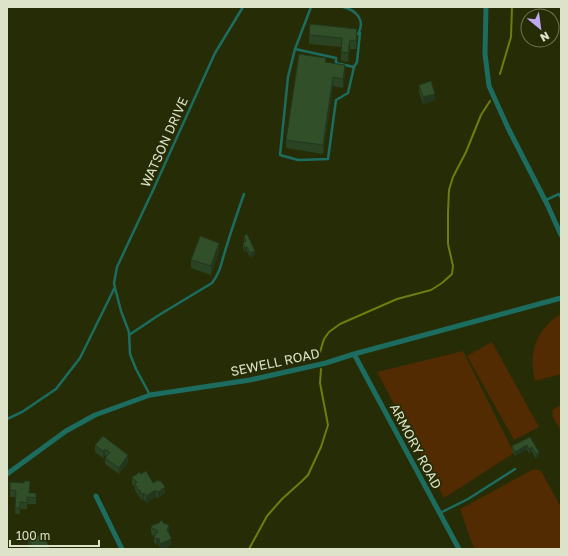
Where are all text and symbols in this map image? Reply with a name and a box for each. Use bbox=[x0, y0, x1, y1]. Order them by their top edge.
north arrow bbox=[520, 8, 560, 48]
text: N bbox=[538, 29, 552, 45]
street label: WATSON DRIVE bbox=[137, 94, 191, 190]
street label: SEWELL ROAD bbox=[229, 345, 321, 379]
street label: ARMORY ROAD bbox=[387, 401, 445, 491]
scale bar bbox=[10, 522, 99, 548]
text: 100 m bbox=[16, 528, 50, 543]

